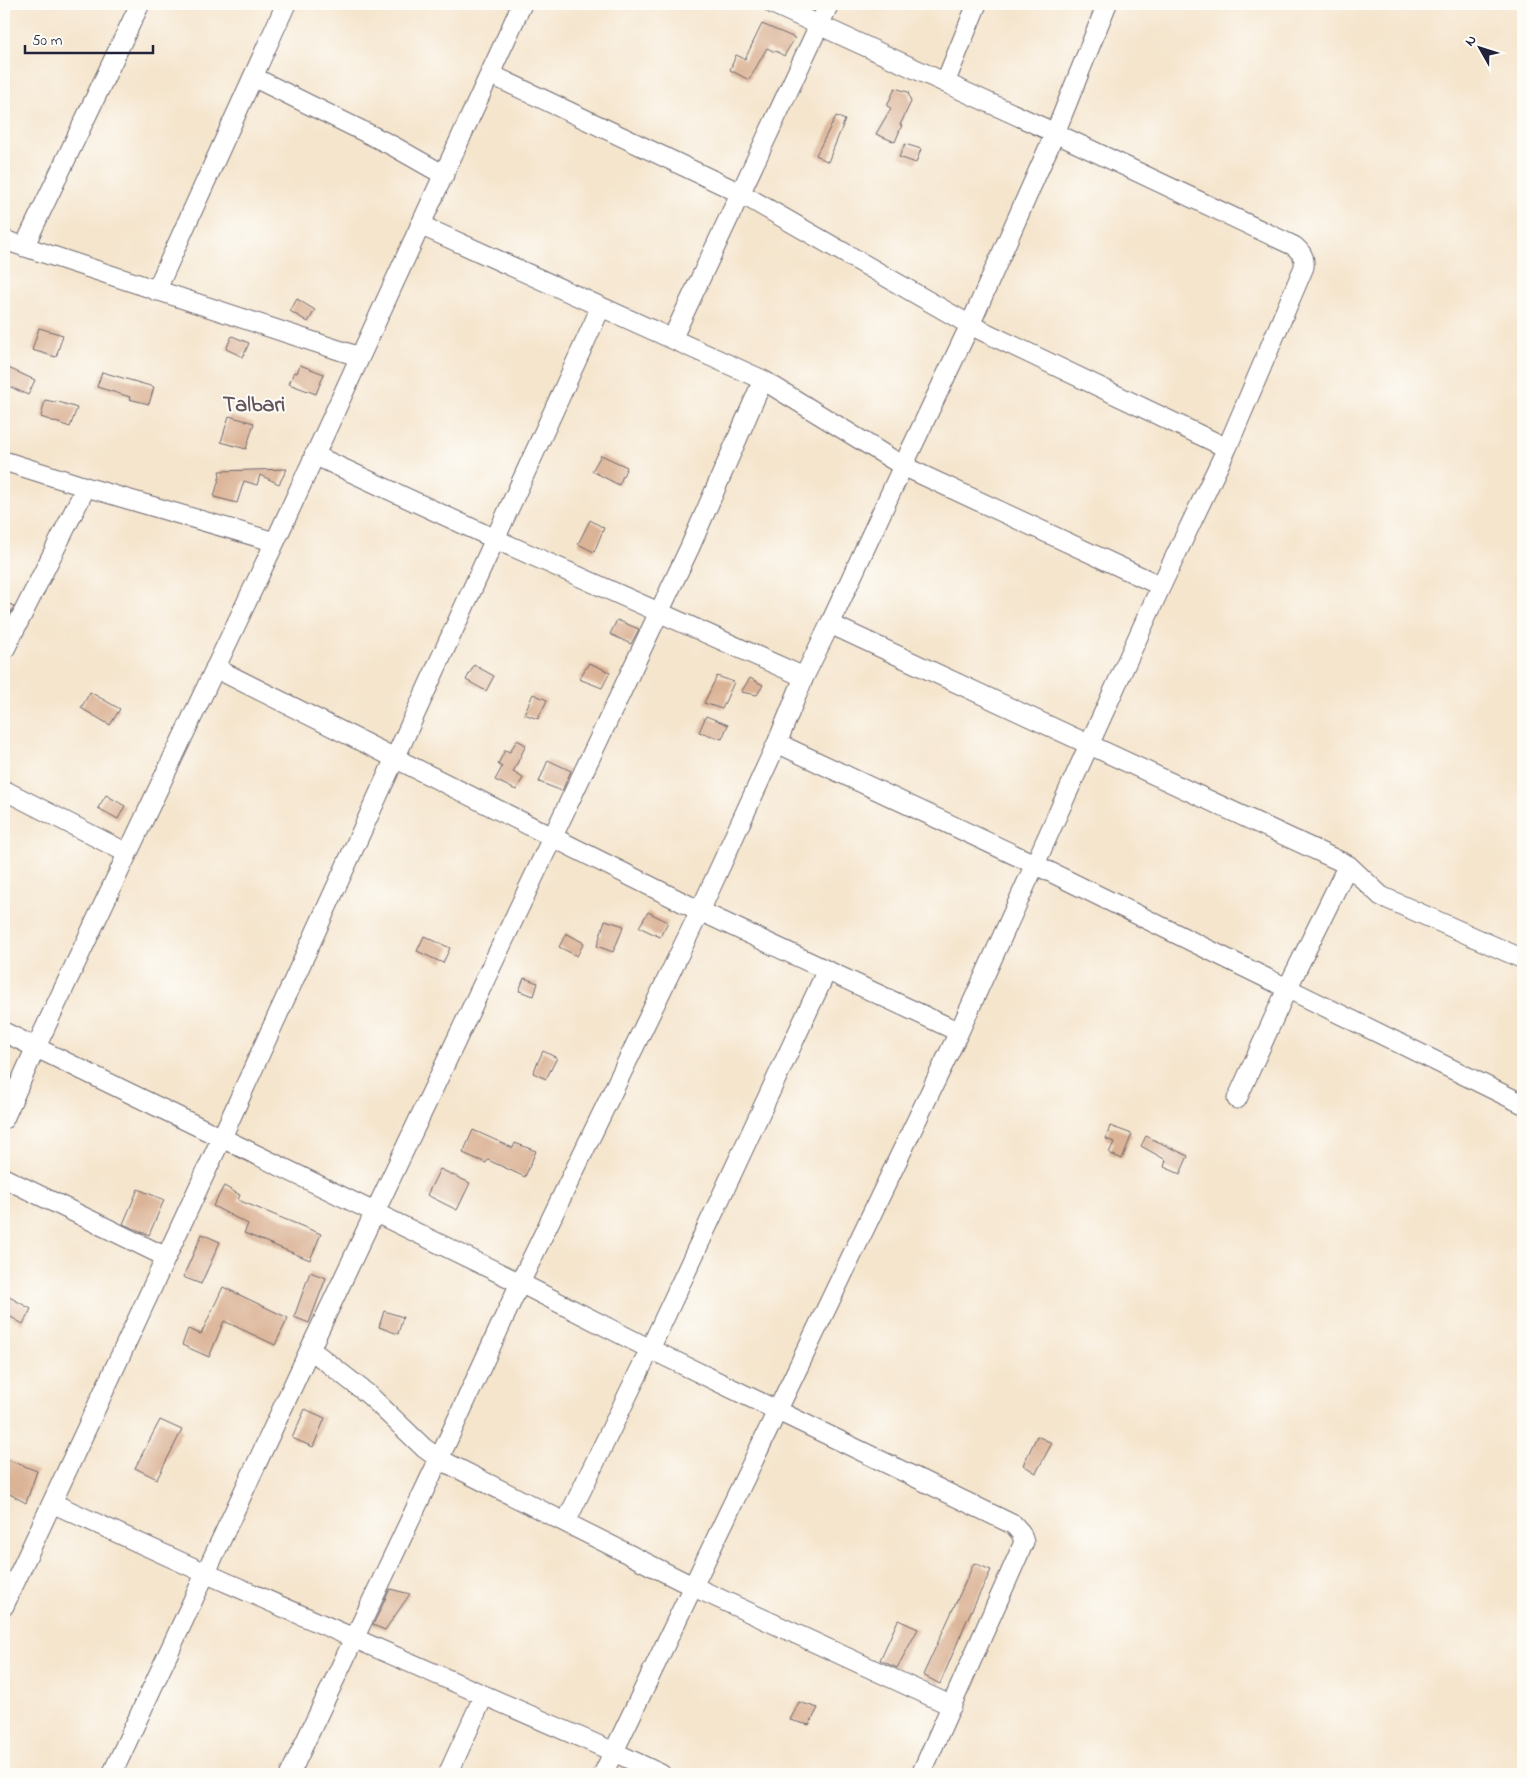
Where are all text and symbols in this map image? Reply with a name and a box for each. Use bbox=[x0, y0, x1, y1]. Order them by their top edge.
scale bar bbox=[25, 22, 152, 54]
north arrow bbox=[1454, 22, 1504, 72]
text: 50 m bbox=[32, 30, 63, 52]
text: N bbox=[1460, 30, 1482, 51]
district label: Talbari bbox=[223, 390, 285, 422]

